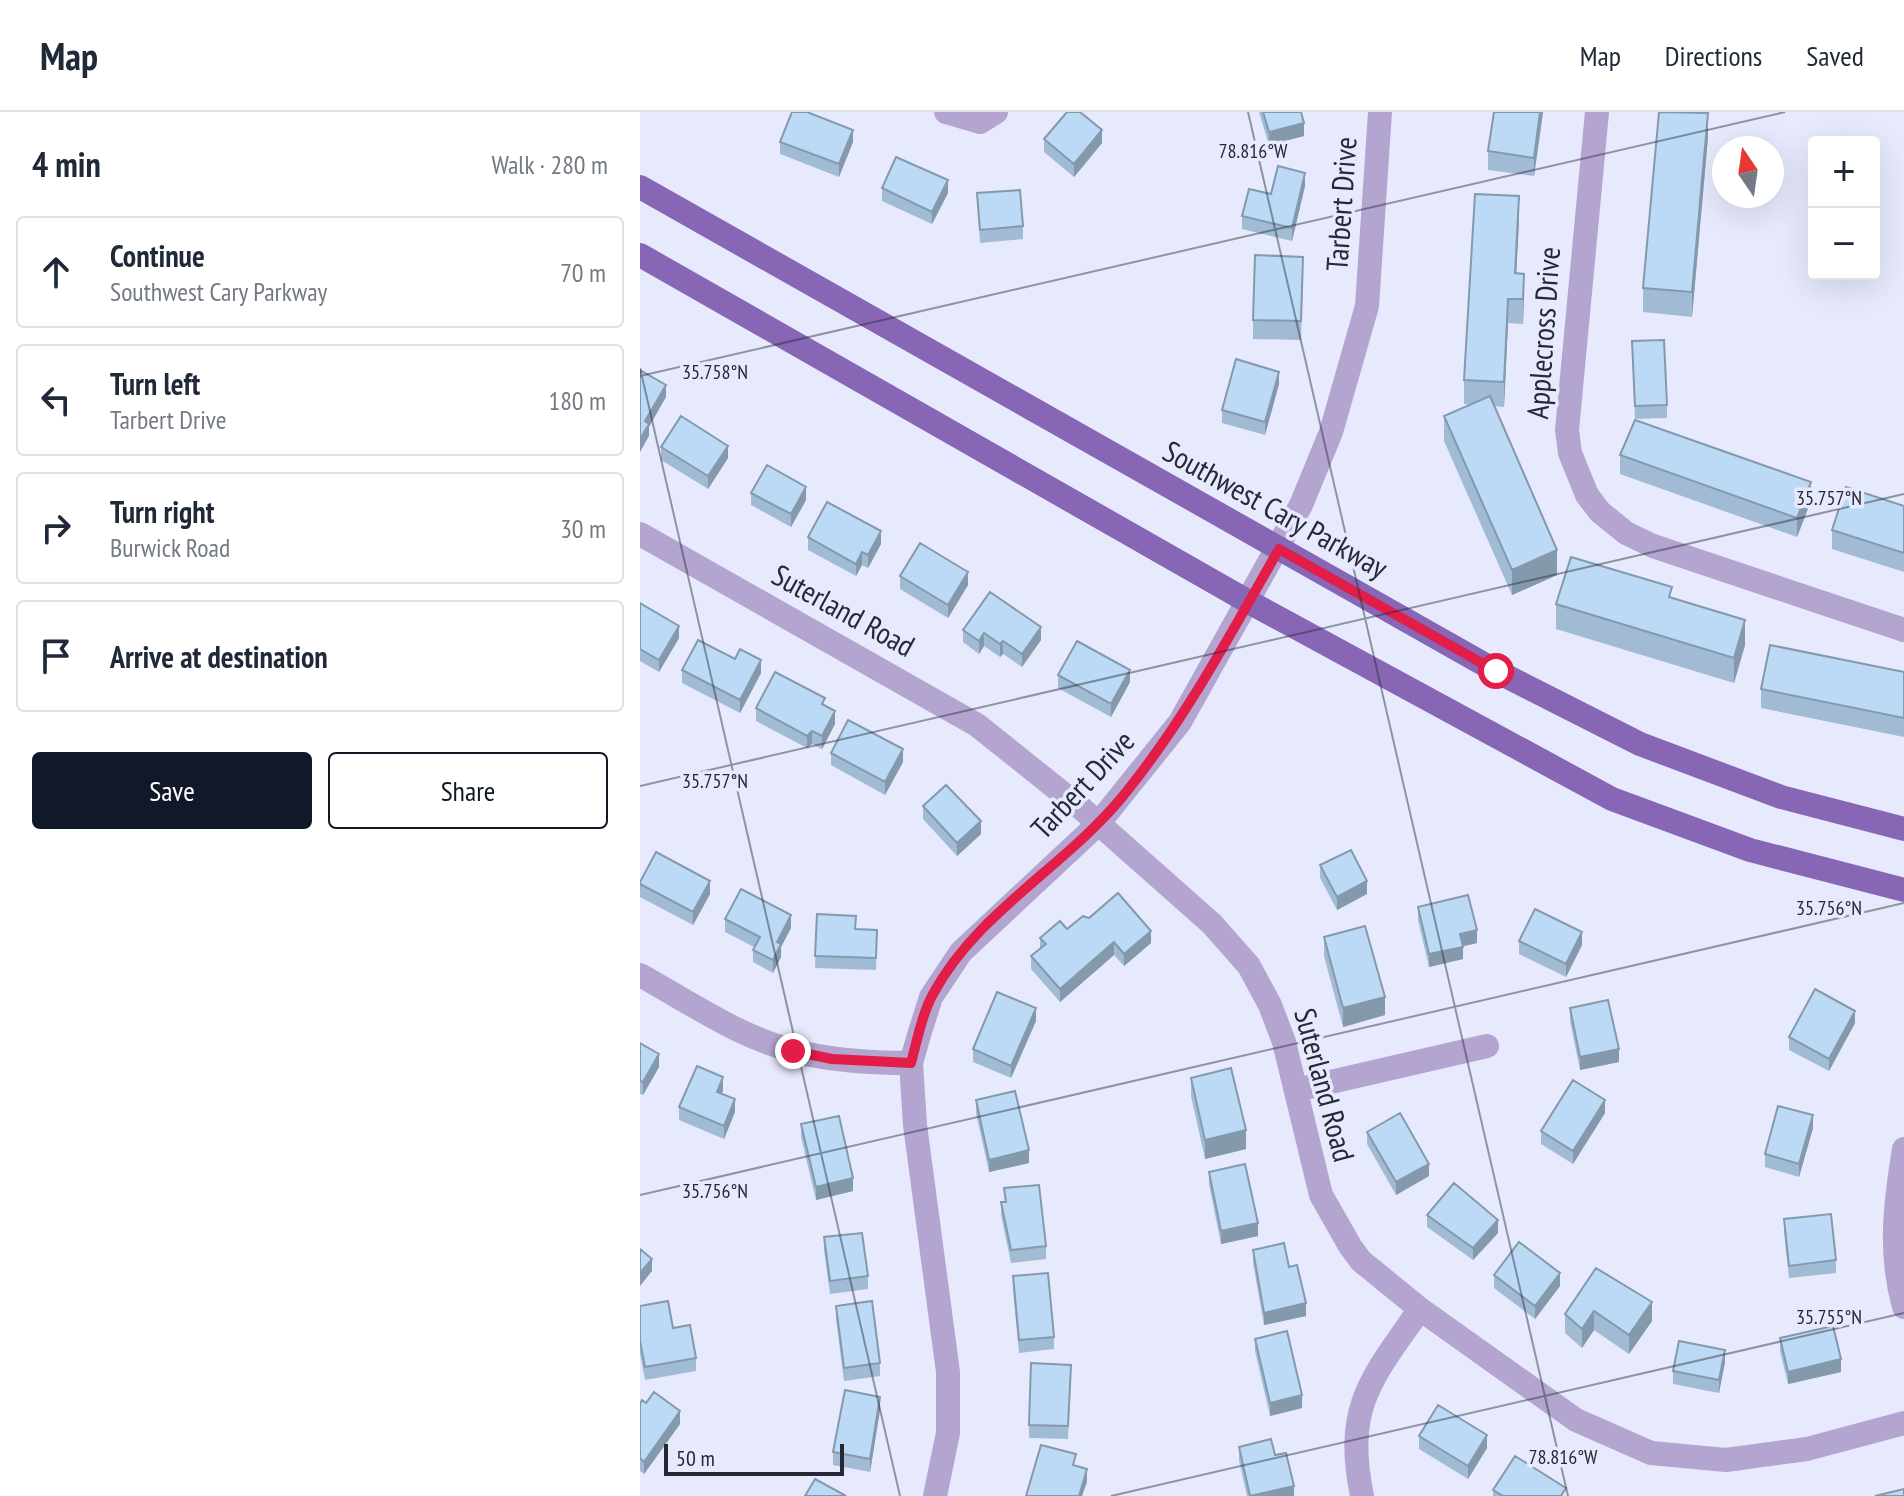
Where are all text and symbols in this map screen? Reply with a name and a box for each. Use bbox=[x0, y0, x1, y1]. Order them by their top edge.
text: Map bbox=[40, 31, 98, 80]
text: Map bbox=[1580, 37, 1621, 74]
text: Directions bbox=[1665, 37, 1762, 74]
text: Saved bbox=[1806, 37, 1864, 74]
street label: Tarbert Drive bbox=[1316, 135, 1365, 272]
north arrow bbox=[1712, 136, 1784, 208]
map controls bbox=[1808, 136, 1880, 280]
button: + bbox=[1808, 136, 1880, 208]
text: 78.816°W bbox=[1219, 138, 1288, 164]
text: 4 min bbox=[32, 142, 101, 186]
text: Walk · 280 m bbox=[491, 148, 608, 181]
button: − bbox=[1808, 208, 1880, 280]
text: Continue bbox=[110, 236, 205, 275]
street label: Applecross Drive bbox=[1517, 246, 1568, 420]
icon: ahead bbox=[34, 250, 78, 294]
text: 70 m bbox=[560, 256, 606, 289]
text: Southwest Cary Parkway bbox=[110, 275, 327, 308]
text: 35.758°N bbox=[682, 359, 748, 385]
text: Turn left bbox=[110, 364, 200, 403]
icon: left bbox=[34, 378, 78, 422]
text: 180 m bbox=[548, 384, 606, 417]
text: Tarbert Drive bbox=[110, 403, 227, 436]
street label: Southwest Cary Parkway bbox=[1157, 431, 1395, 587]
text: 35.757°N bbox=[1796, 485, 1862, 511]
text: Turn right bbox=[110, 492, 214, 531]
icon: right bbox=[34, 506, 78, 550]
text: 30 m bbox=[560, 512, 606, 545]
text: Burwick Road bbox=[110, 531, 230, 564]
street label: Suterland Road bbox=[766, 555, 922, 665]
icon: arrive bbox=[34, 634, 78, 678]
text: Arrive at destination bbox=[110, 637, 328, 676]
route start bbox=[1478, 653, 1514, 689]
street label: Tarbert Drive bbox=[1022, 721, 1142, 846]
button: Save bbox=[32, 752, 312, 829]
button: Share bbox=[328, 752, 608, 829]
text: 35.757°N bbox=[682, 768, 748, 794]
text: 35.756°N bbox=[1796, 895, 1862, 921]
street label: Suterland Road bbox=[1286, 1004, 1365, 1166]
route end bbox=[775, 1033, 811, 1069]
text: 35.756°N bbox=[682, 1178, 748, 1204]
text: 35.755°N bbox=[1796, 1304, 1862, 1330]
scale bar bbox=[664, 1440, 844, 1476]
text: 50 m bbox=[676, 1444, 715, 1472]
text: 78.816°W bbox=[1529, 1444, 1598, 1470]

